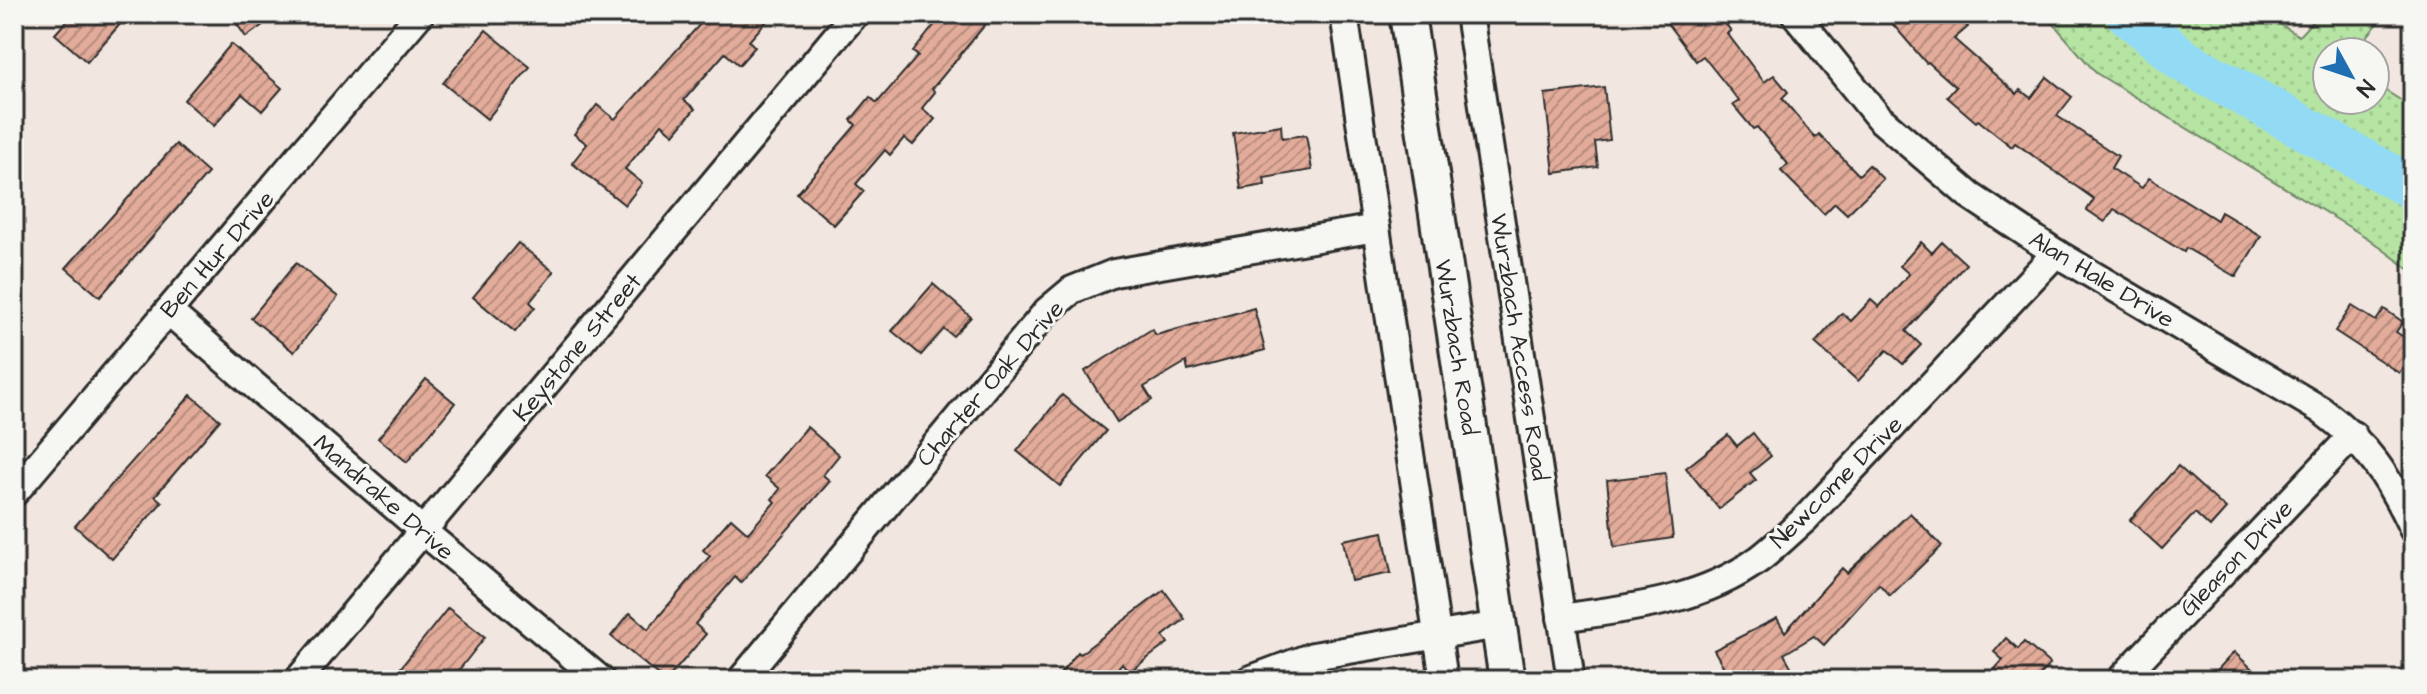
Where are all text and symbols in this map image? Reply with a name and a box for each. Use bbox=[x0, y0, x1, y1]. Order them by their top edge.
north arrow bbox=[2311, 36, 2391, 116]
text: N bbox=[2349, 73, 2381, 103]
street label: Ben Hur Drive bbox=[153, 183, 283, 326]
street label: Wurzbach Access Road bbox=[1481, 211, 1557, 483]
street label: Alan Hale Drive bbox=[2022, 223, 2181, 337]
street label: Wurzbach Road bbox=[1425, 257, 1487, 437]
street label: Keystone Street bbox=[505, 266, 651, 430]
street label: Charter Oak Drive bbox=[909, 293, 1073, 474]
street label: Newcome Drive bbox=[1763, 409, 1911, 557]
street label: Mandrake Drive bbox=[305, 427, 461, 569]
street label: Gleason Drive bbox=[2172, 493, 2301, 625]

